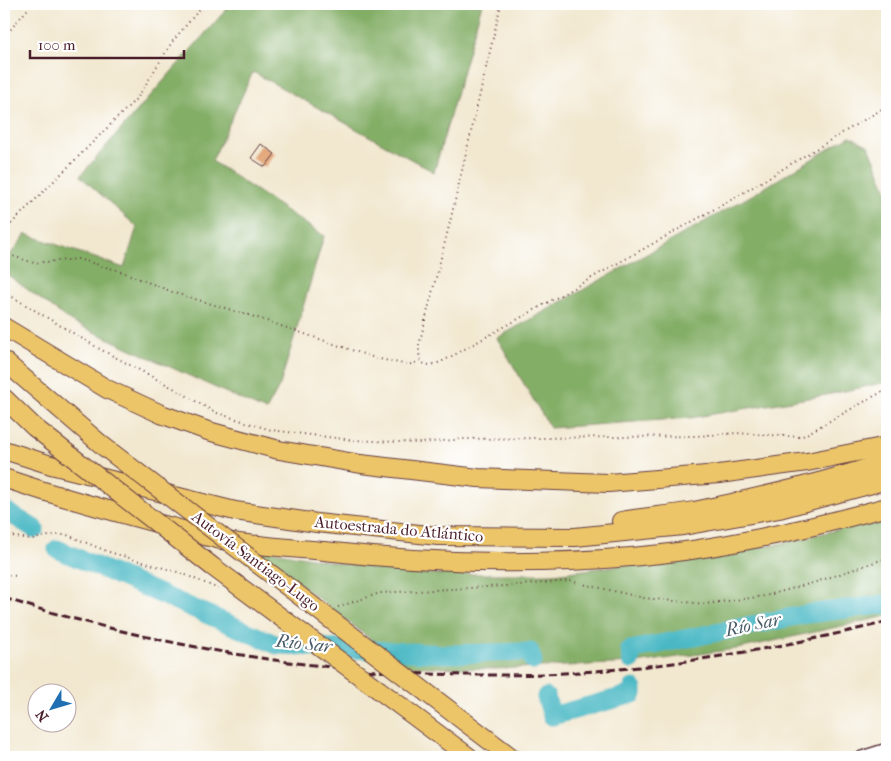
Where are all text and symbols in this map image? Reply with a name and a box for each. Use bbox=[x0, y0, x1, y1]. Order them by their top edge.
scale bar bbox=[30, 28, 184, 60]
text: 100 m bbox=[38, 36, 76, 54]
street label: Autovía Santiago-Lugo bbox=[188, 506, 324, 615]
street label: Autoestrada do Atlántico bbox=[313, 512, 484, 546]
water label: Río Sar bbox=[722, 608, 785, 641]
water label: Río Sar bbox=[274, 631, 335, 658]
north arrow bbox=[28, 684, 78, 734]
text: N bbox=[32, 706, 52, 725]

